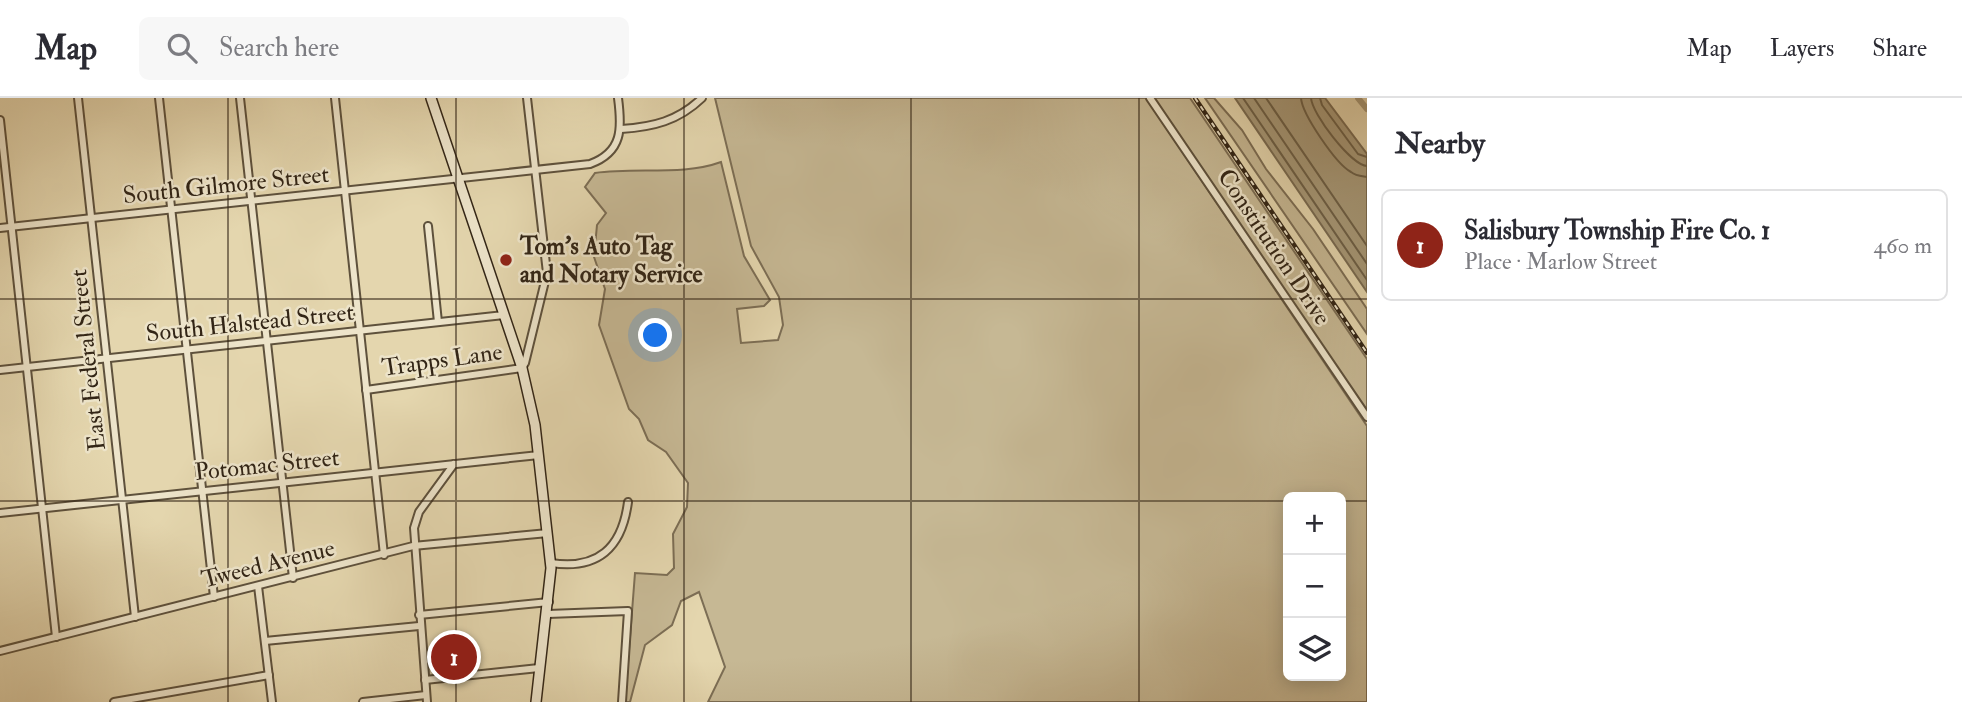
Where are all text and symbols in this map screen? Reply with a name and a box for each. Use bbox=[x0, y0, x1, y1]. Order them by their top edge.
search box bbox=[139, 17, 629, 80]
text: Map bbox=[35, 28, 97, 69]
icon: search bbox=[163, 29, 201, 67]
text: Search here bbox=[219, 32, 339, 64]
text: Map bbox=[1687, 33, 1732, 64]
text: Layers bbox=[1770, 33, 1834, 64]
text: Share bbox=[1872, 33, 1927, 64]
text: Nearby bbox=[1395, 125, 1485, 162]
street label: South Gilmore Street bbox=[121, 159, 331, 211]
street label: Constitution Drive bbox=[1210, 163, 1338, 331]
text: Salisbury Township Fire Co. 1 bbox=[1464, 215, 1770, 247]
place label: Tom's Auto Tag and Notary Service bbox=[519, 231, 703, 290]
text: 1 bbox=[1416, 231, 1424, 260]
text: 460 m bbox=[1874, 231, 1932, 260]
text: Place · Marlow Street bbox=[1464, 247, 1657, 276]
marker: Tom's Auto Tag and Notary Service bbox=[498, 252, 514, 268]
street label: East Federal Street bbox=[63, 267, 113, 452]
street label: South Halstead Street bbox=[144, 297, 356, 349]
your location bbox=[638, 318, 672, 352]
street label: Trapps Lane bbox=[380, 336, 504, 384]
street label: Potomac Street bbox=[193, 442, 341, 488]
map controls bbox=[1283, 492, 1346, 681]
button: + bbox=[1283, 492, 1346, 555]
street label: Tweed Avenue bbox=[198, 532, 338, 596]
button: − bbox=[1283, 555, 1346, 618]
button: layers bbox=[1283, 618, 1346, 681]
pin: 1 bbox=[431, 631, 477, 683]

